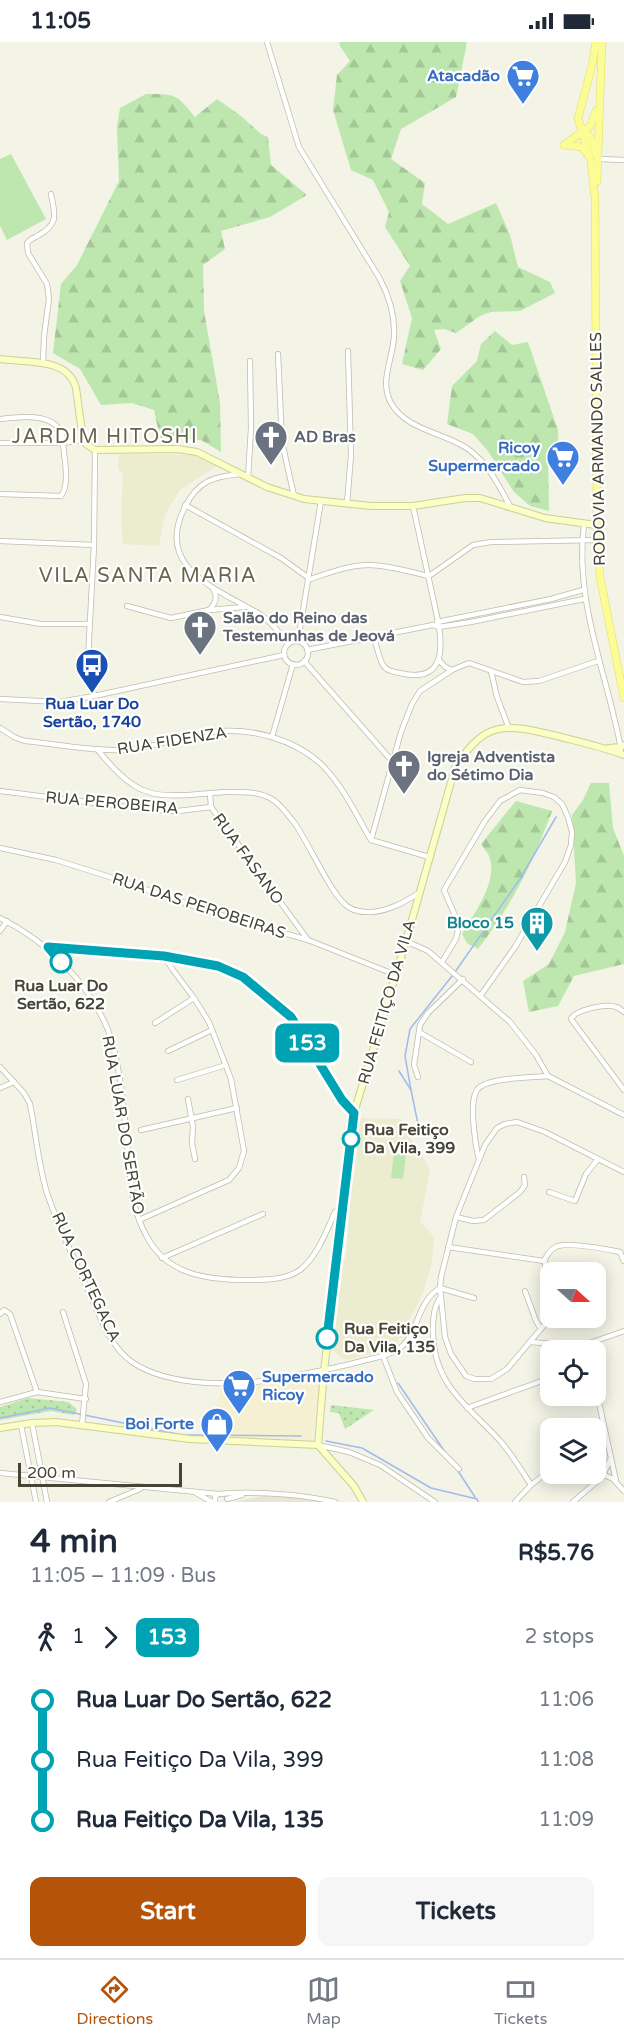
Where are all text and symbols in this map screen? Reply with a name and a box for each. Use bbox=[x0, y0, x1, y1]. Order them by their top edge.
text: 11:05 bbox=[30, 8, 91, 34]
supermarket icon: Atacadão bbox=[505, 58, 541, 105]
place label: Atacadão bbox=[427, 66, 500, 86]
street label: RODOVIA ARMANDO SALLES bbox=[586, 332, 610, 566]
church icon: AD Bras bbox=[253, 419, 289, 466]
district label: JARDIM HITOSHI bbox=[12, 425, 198, 449]
place label: AD Bras bbox=[294, 427, 356, 447]
place label: Ricoy Supermercado bbox=[428, 438, 540, 476]
supermarket icon: Ricoy Supermercado bbox=[545, 439, 581, 486]
district label: VILA SANTA MARIA bbox=[39, 564, 257, 588]
place label: Salão do Reino das Testemunhas de Jeová bbox=[222, 608, 395, 646]
church icon: Salão do Reino das Testemunhas de Jeová bbox=[182, 609, 218, 656]
bus stop icon: Rua Luar Do Sertão, 1740 bbox=[74, 647, 110, 694]
place label: Rua Luar Do Sertão, 1740 bbox=[43, 694, 141, 732]
street label: RUA FIDENZA bbox=[116, 722, 228, 760]
place label: Igreja Adventista do Sétimo Dia bbox=[427, 747, 555, 785]
church icon: Igreja Adventista do Sétimo Dia bbox=[386, 748, 422, 795]
street label: RUA PEROBEIRA bbox=[44, 787, 180, 819]
street label: RUA FASANO bbox=[208, 810, 288, 908]
street label: RUA DAS PEROBEIRAS bbox=[110, 868, 288, 944]
building icon: Bloco 15 bbox=[519, 905, 555, 952]
place label: Bloco 15 bbox=[447, 913, 514, 933]
street label: RUA FEITIÇO DA VILA bbox=[354, 917, 420, 1087]
marker: Rua Luar Do Sertão, 622 bbox=[50, 951, 72, 973]
place label: Rua Luar Do Sertão, 622 bbox=[14, 976, 108, 1014]
line badge: 153 bbox=[272, 1024, 342, 1062]
text: 153 bbox=[287, 1031, 327, 1056]
street label: RUA LUAR DO SERTÃO bbox=[97, 1034, 149, 1216]
place label: Rua Feitiço Da Vila, 399 bbox=[364, 1120, 455, 1158]
marker: Rua Feitiço Da Vila, 399 bbox=[342, 1130, 360, 1148]
street label: RUA CORTEGACA bbox=[47, 1209, 125, 1345]
north arrow bbox=[540, 1262, 606, 1328]
map controls bbox=[540, 1262, 606, 1484]
place label: Rua Feitiço Da Vila, 135 bbox=[344, 1319, 435, 1357]
marker: Rua Feitiço Da Vila, 135 bbox=[316, 1327, 338, 1349]
button: locate bbox=[540, 1340, 606, 1406]
place label: Supermercado Ricoy bbox=[262, 1367, 374, 1405]
supermarket icon: Supermercado Ricoy bbox=[221, 1368, 257, 1415]
shop icon: Boi Forte bbox=[199, 1406, 235, 1453]
place label: Boi Forte bbox=[125, 1414, 194, 1434]
button: layers bbox=[540, 1418, 606, 1484]
scale bar bbox=[18, 1460, 182, 1488]
text: 200 m bbox=[27, 1463, 76, 1483]
text: 4 min bbox=[30, 1522, 118, 1561]
text: R$5.76 bbox=[518, 1540, 594, 1566]
text: 11:05 – 11:09 · Bus bbox=[30, 1564, 216, 1588]
icon: walk bbox=[30, 1621, 63, 1654]
icon: forward bbox=[94, 1621, 127, 1654]
text: 1 bbox=[72, 1625, 85, 1649]
text: 153 bbox=[148, 1625, 187, 1650]
text: 2 stops bbox=[525, 1625, 594, 1649]
text: Rua Luar Do Sertão, 622 bbox=[76, 1687, 332, 1713]
text: 11:06 bbox=[539, 1688, 594, 1712]
text: Rua Feitiço Da Vila, 399 bbox=[76, 1747, 324, 1773]
text: 11:08 bbox=[539, 1748, 594, 1772]
text: Rua Feitiço Da Vila, 135 bbox=[76, 1807, 324, 1833]
text: 11:09 bbox=[539, 1808, 594, 1832]
button: Start bbox=[30, 1877, 306, 1946]
button: Tickets bbox=[318, 1877, 594, 1946]
tab: Directions bbox=[77, 1973, 153, 2029]
tab: Map bbox=[306, 1973, 341, 2029]
tab: Tickets bbox=[494, 1973, 547, 2029]

